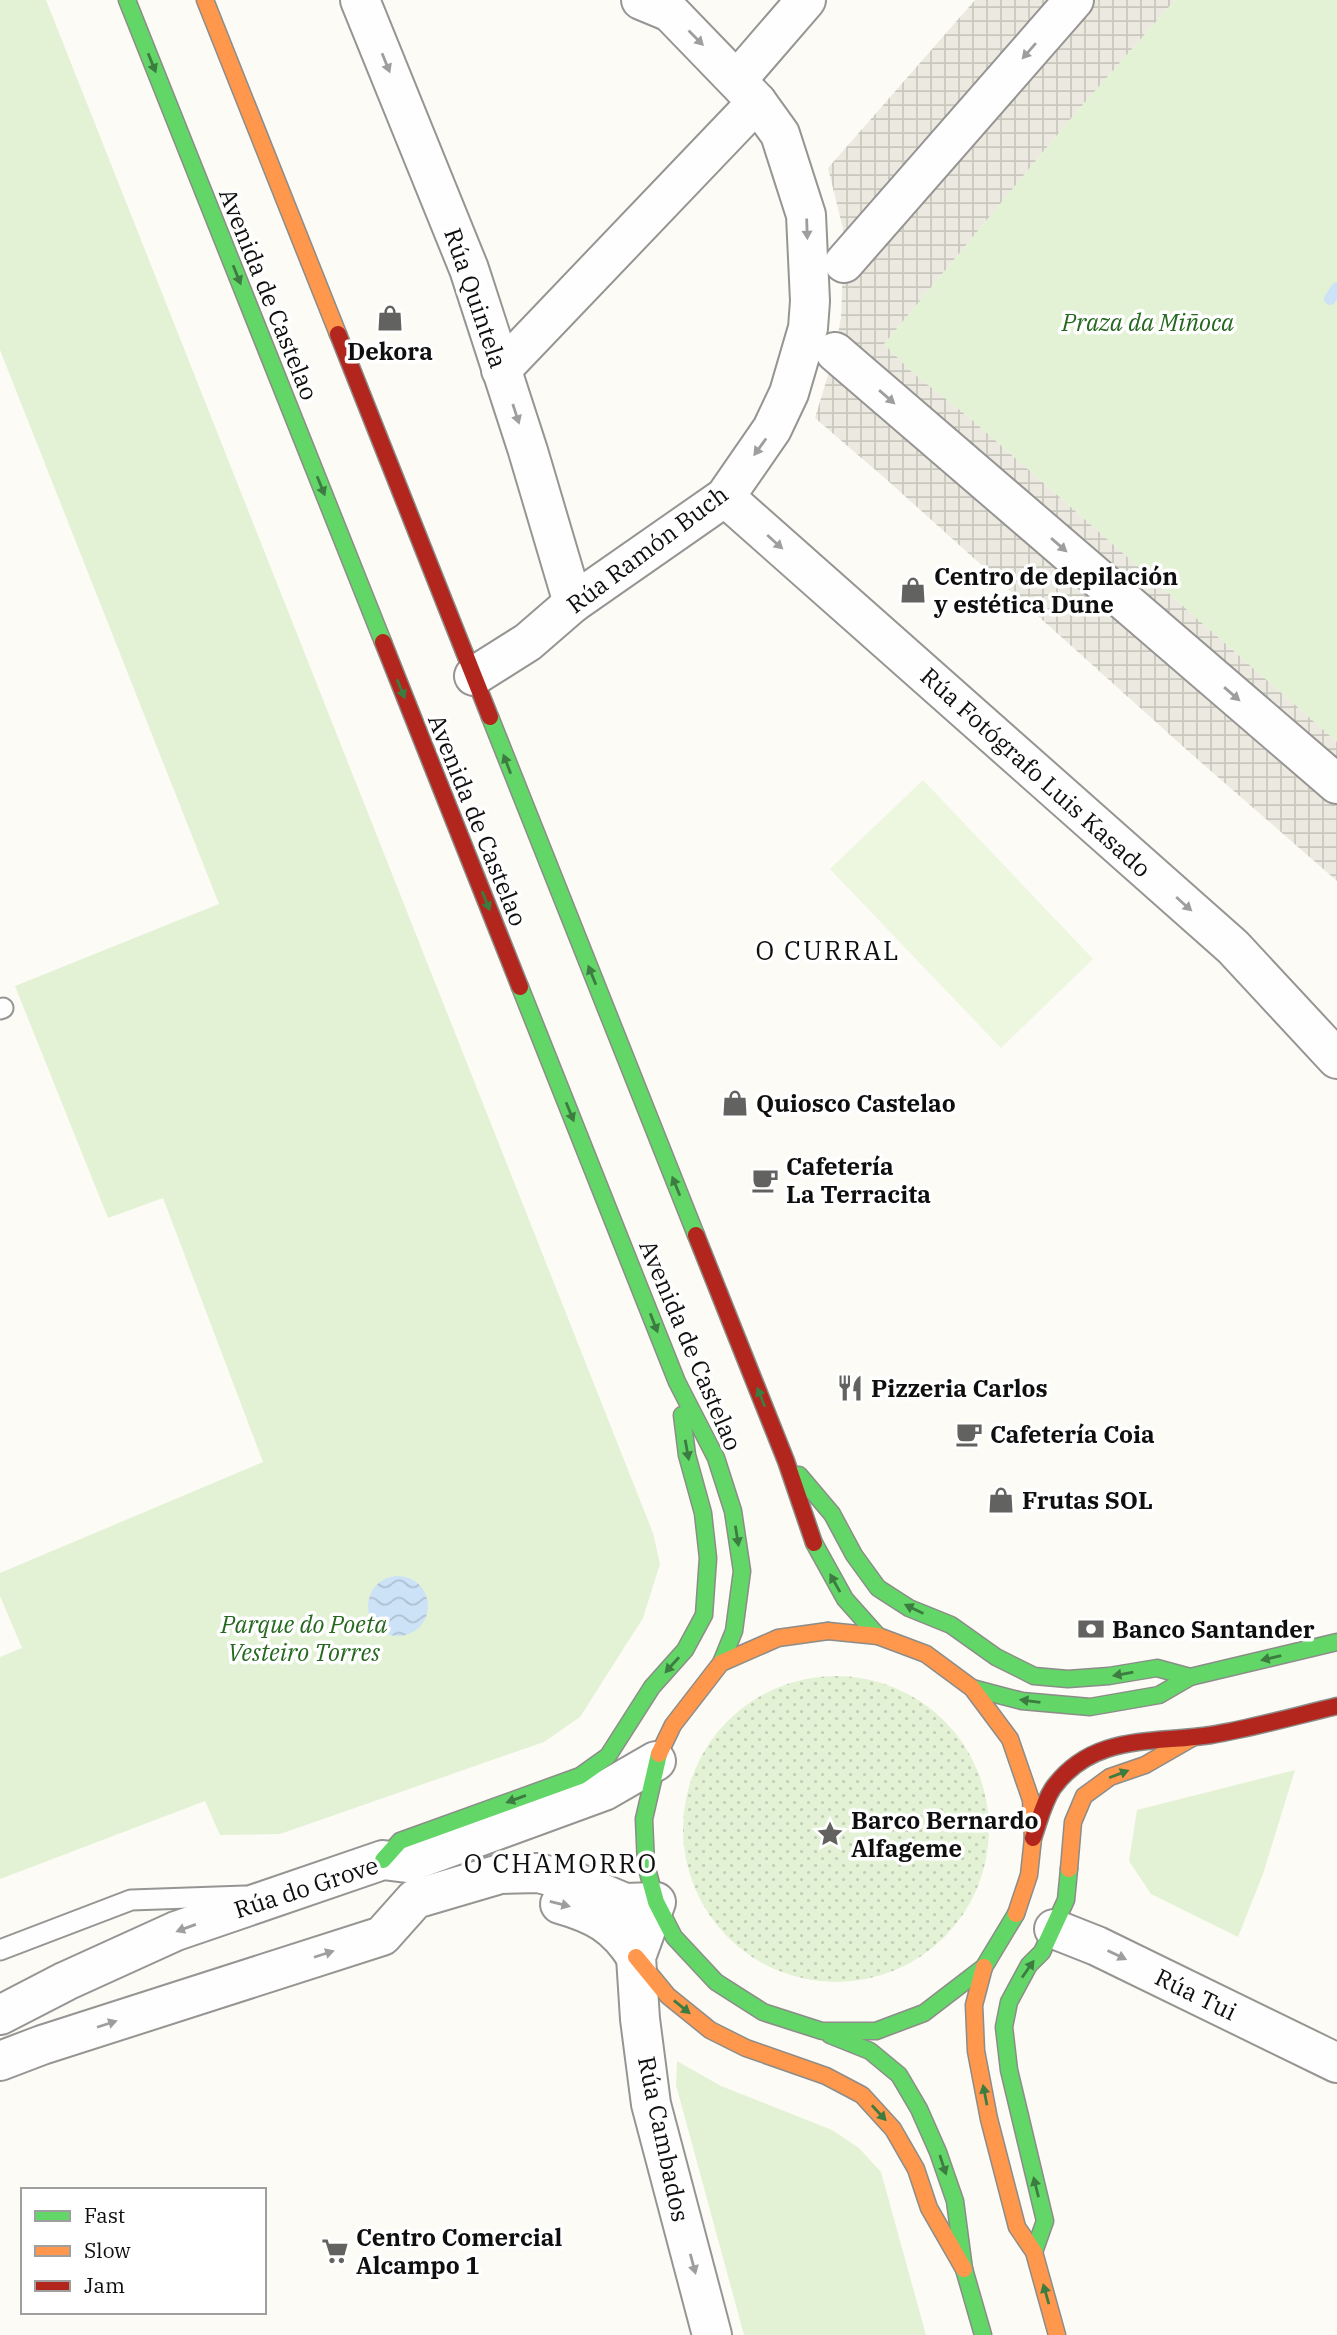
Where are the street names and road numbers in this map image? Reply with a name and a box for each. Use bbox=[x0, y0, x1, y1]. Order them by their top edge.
street label: Avenida de Castelao bbox=[212, 183, 326, 405]
street label: Rúa Quintela bbox=[437, 224, 515, 372]
street label: Rúa Ramón Buch bbox=[560, 478, 734, 620]
street label: Rúa Fotógrafo Luis Kasado bbox=[914, 660, 1158, 884]
street label: Avenida de Castelao bbox=[421, 709, 535, 931]
street label: Avenida de Castelao bbox=[632, 1235, 750, 1455]
street label: Rúa do Grove bbox=[230, 1849, 382, 1925]
street label: Rúa Tui bbox=[1150, 1961, 1242, 2027]
street label: Rúa Cambados bbox=[631, 2053, 697, 2225]

